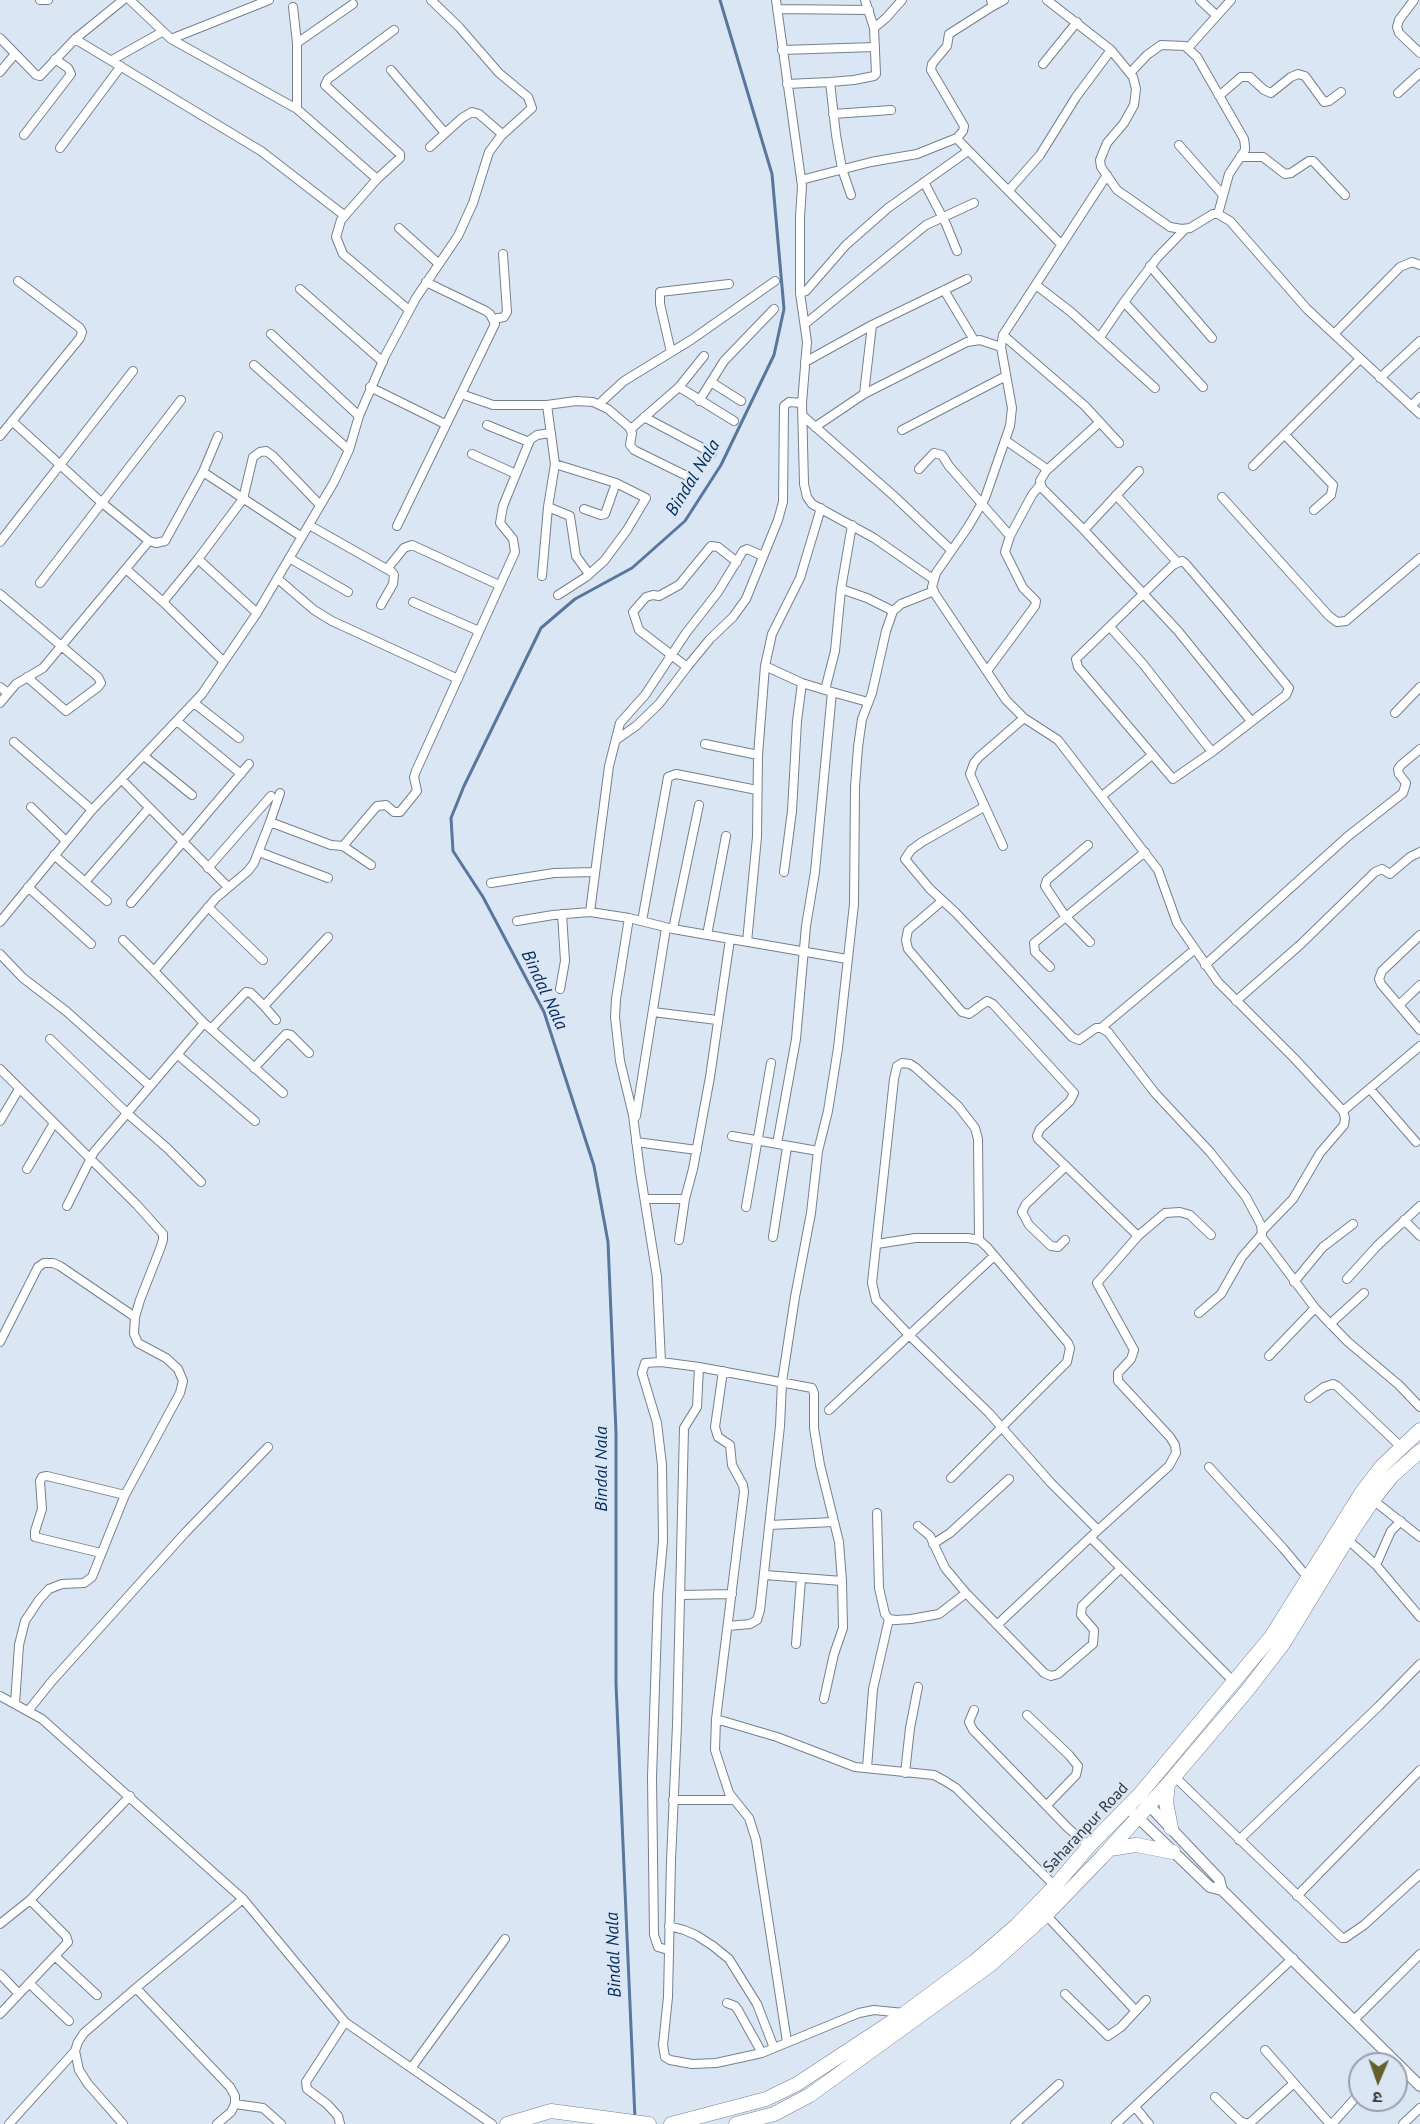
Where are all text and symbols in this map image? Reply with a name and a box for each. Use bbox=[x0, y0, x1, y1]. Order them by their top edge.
water label: Bindal Nala bbox=[661, 436, 725, 520]
water label: Bindal Nala bbox=[516, 947, 572, 1033]
water label: Bindal Nala bbox=[591, 1426, 613, 1512]
street label: Saharanpur Road bbox=[1039, 1779, 1133, 1877]
water label: Bindal Nala bbox=[602, 1912, 626, 1998]
north arrow bbox=[1348, 2052, 1408, 2112]
text: उ bbox=[1372, 2088, 1382, 2108]

